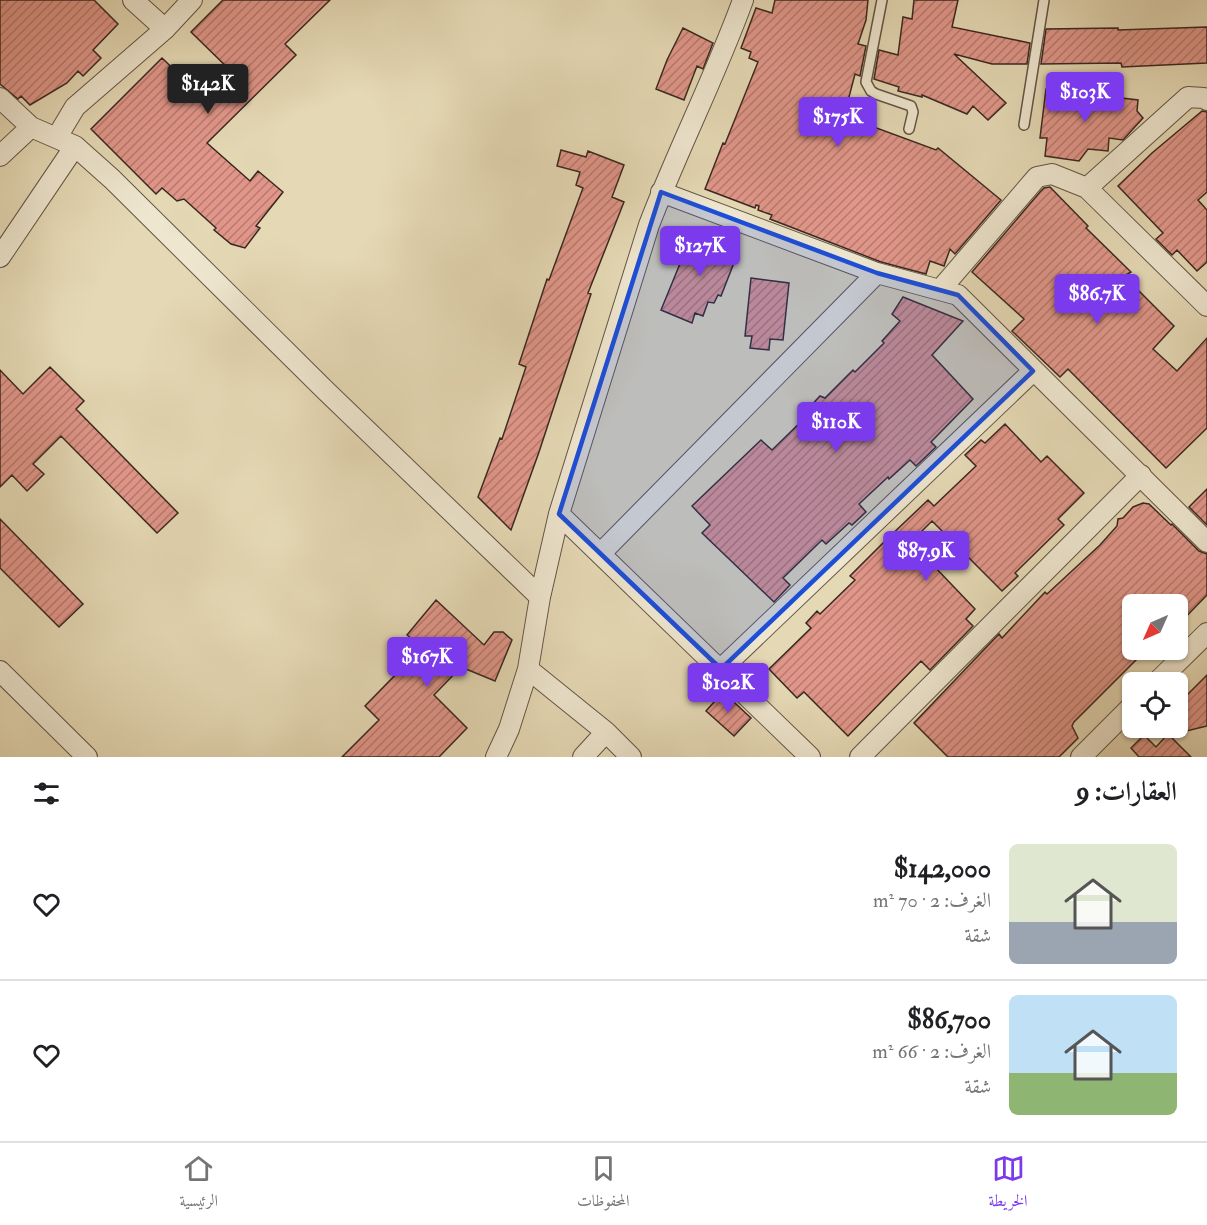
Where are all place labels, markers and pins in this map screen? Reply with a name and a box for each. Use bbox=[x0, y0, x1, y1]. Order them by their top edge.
pin: $142K bbox=[166, 64, 250, 115]
pin: $103K bbox=[1043, 72, 1127, 123]
pin: $175K bbox=[796, 97, 880, 148]
pin: $127K bbox=[658, 226, 742, 277]
pin: $86.7K bbox=[1048, 274, 1146, 325]
pin: $110K bbox=[794, 402, 878, 453]
pin: $87.9K bbox=[877, 531, 975, 582]
pin: $167K bbox=[385, 637, 469, 688]
pin: $102K bbox=[686, 663, 770, 714]

